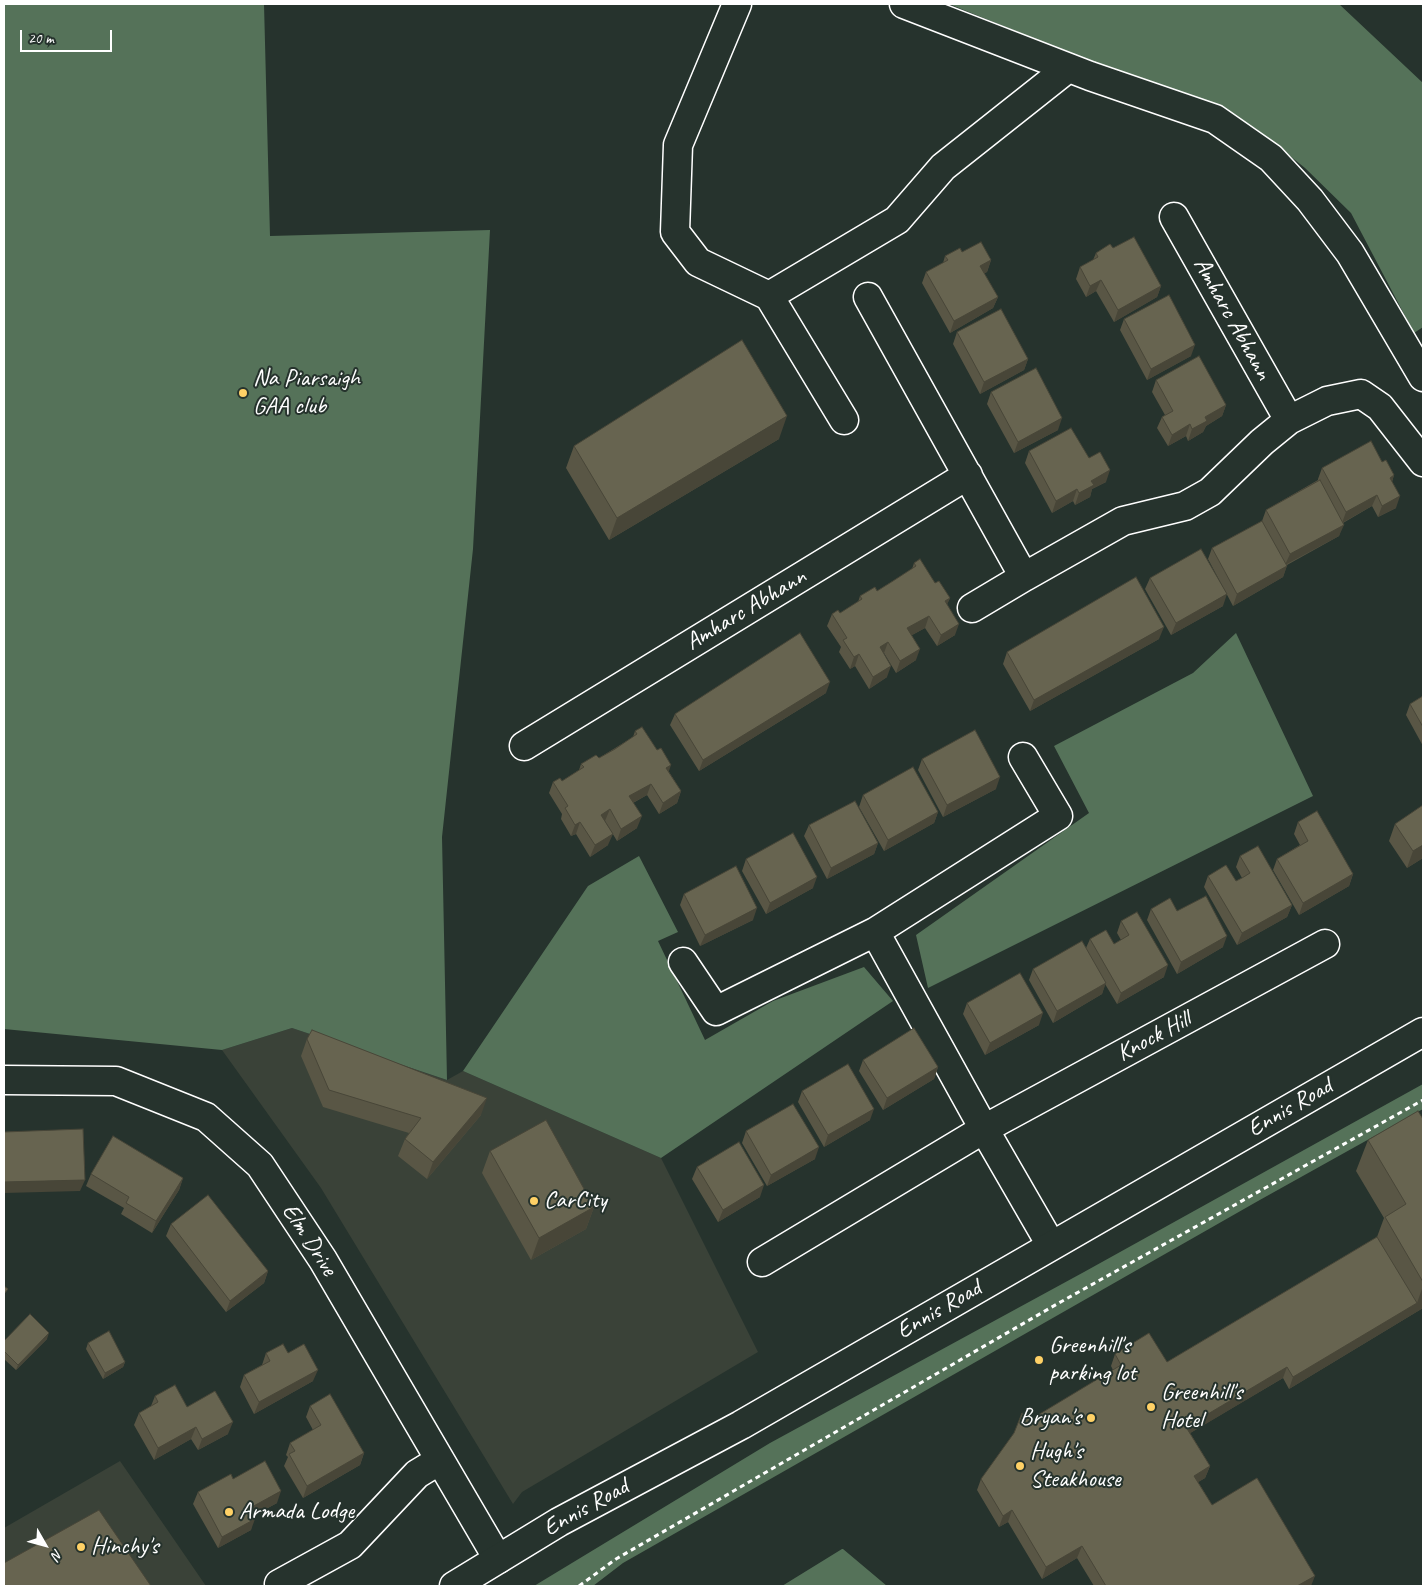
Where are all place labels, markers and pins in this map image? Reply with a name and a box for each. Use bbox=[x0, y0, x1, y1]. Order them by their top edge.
place label: Na Piarsaigh GAA club bbox=[253, 365, 360, 421]
marker: Na Piarsaigh GAA club bbox=[237, 387, 249, 399]
place label: CarCity bbox=[544, 1187, 607, 1215]
marker: CarCity bbox=[528, 1195, 540, 1207]
place label: Greenhill's parking lot bbox=[1049, 1332, 1136, 1388]
marker: Greenhill's parking lot bbox=[1033, 1354, 1045, 1366]
place label: Greenhill's Hotel bbox=[1161, 1379, 1242, 1435]
marker: Greenhill's Hotel bbox=[1145, 1401, 1157, 1413]
place label: Bryan's bbox=[1019, 1404, 1081, 1432]
marker: Bryan's bbox=[1085, 1412, 1097, 1424]
place label: Hugh's Steakhouse bbox=[1030, 1438, 1121, 1494]
marker: Hugh's Steakhouse bbox=[1014, 1460, 1026, 1472]
place label: Armada Lodge bbox=[239, 1498, 354, 1526]
marker: Armada Lodge bbox=[223, 1506, 235, 1518]
place label: Hinchy's bbox=[91, 1533, 159, 1561]
marker: Hinchy's bbox=[75, 1541, 87, 1553]

